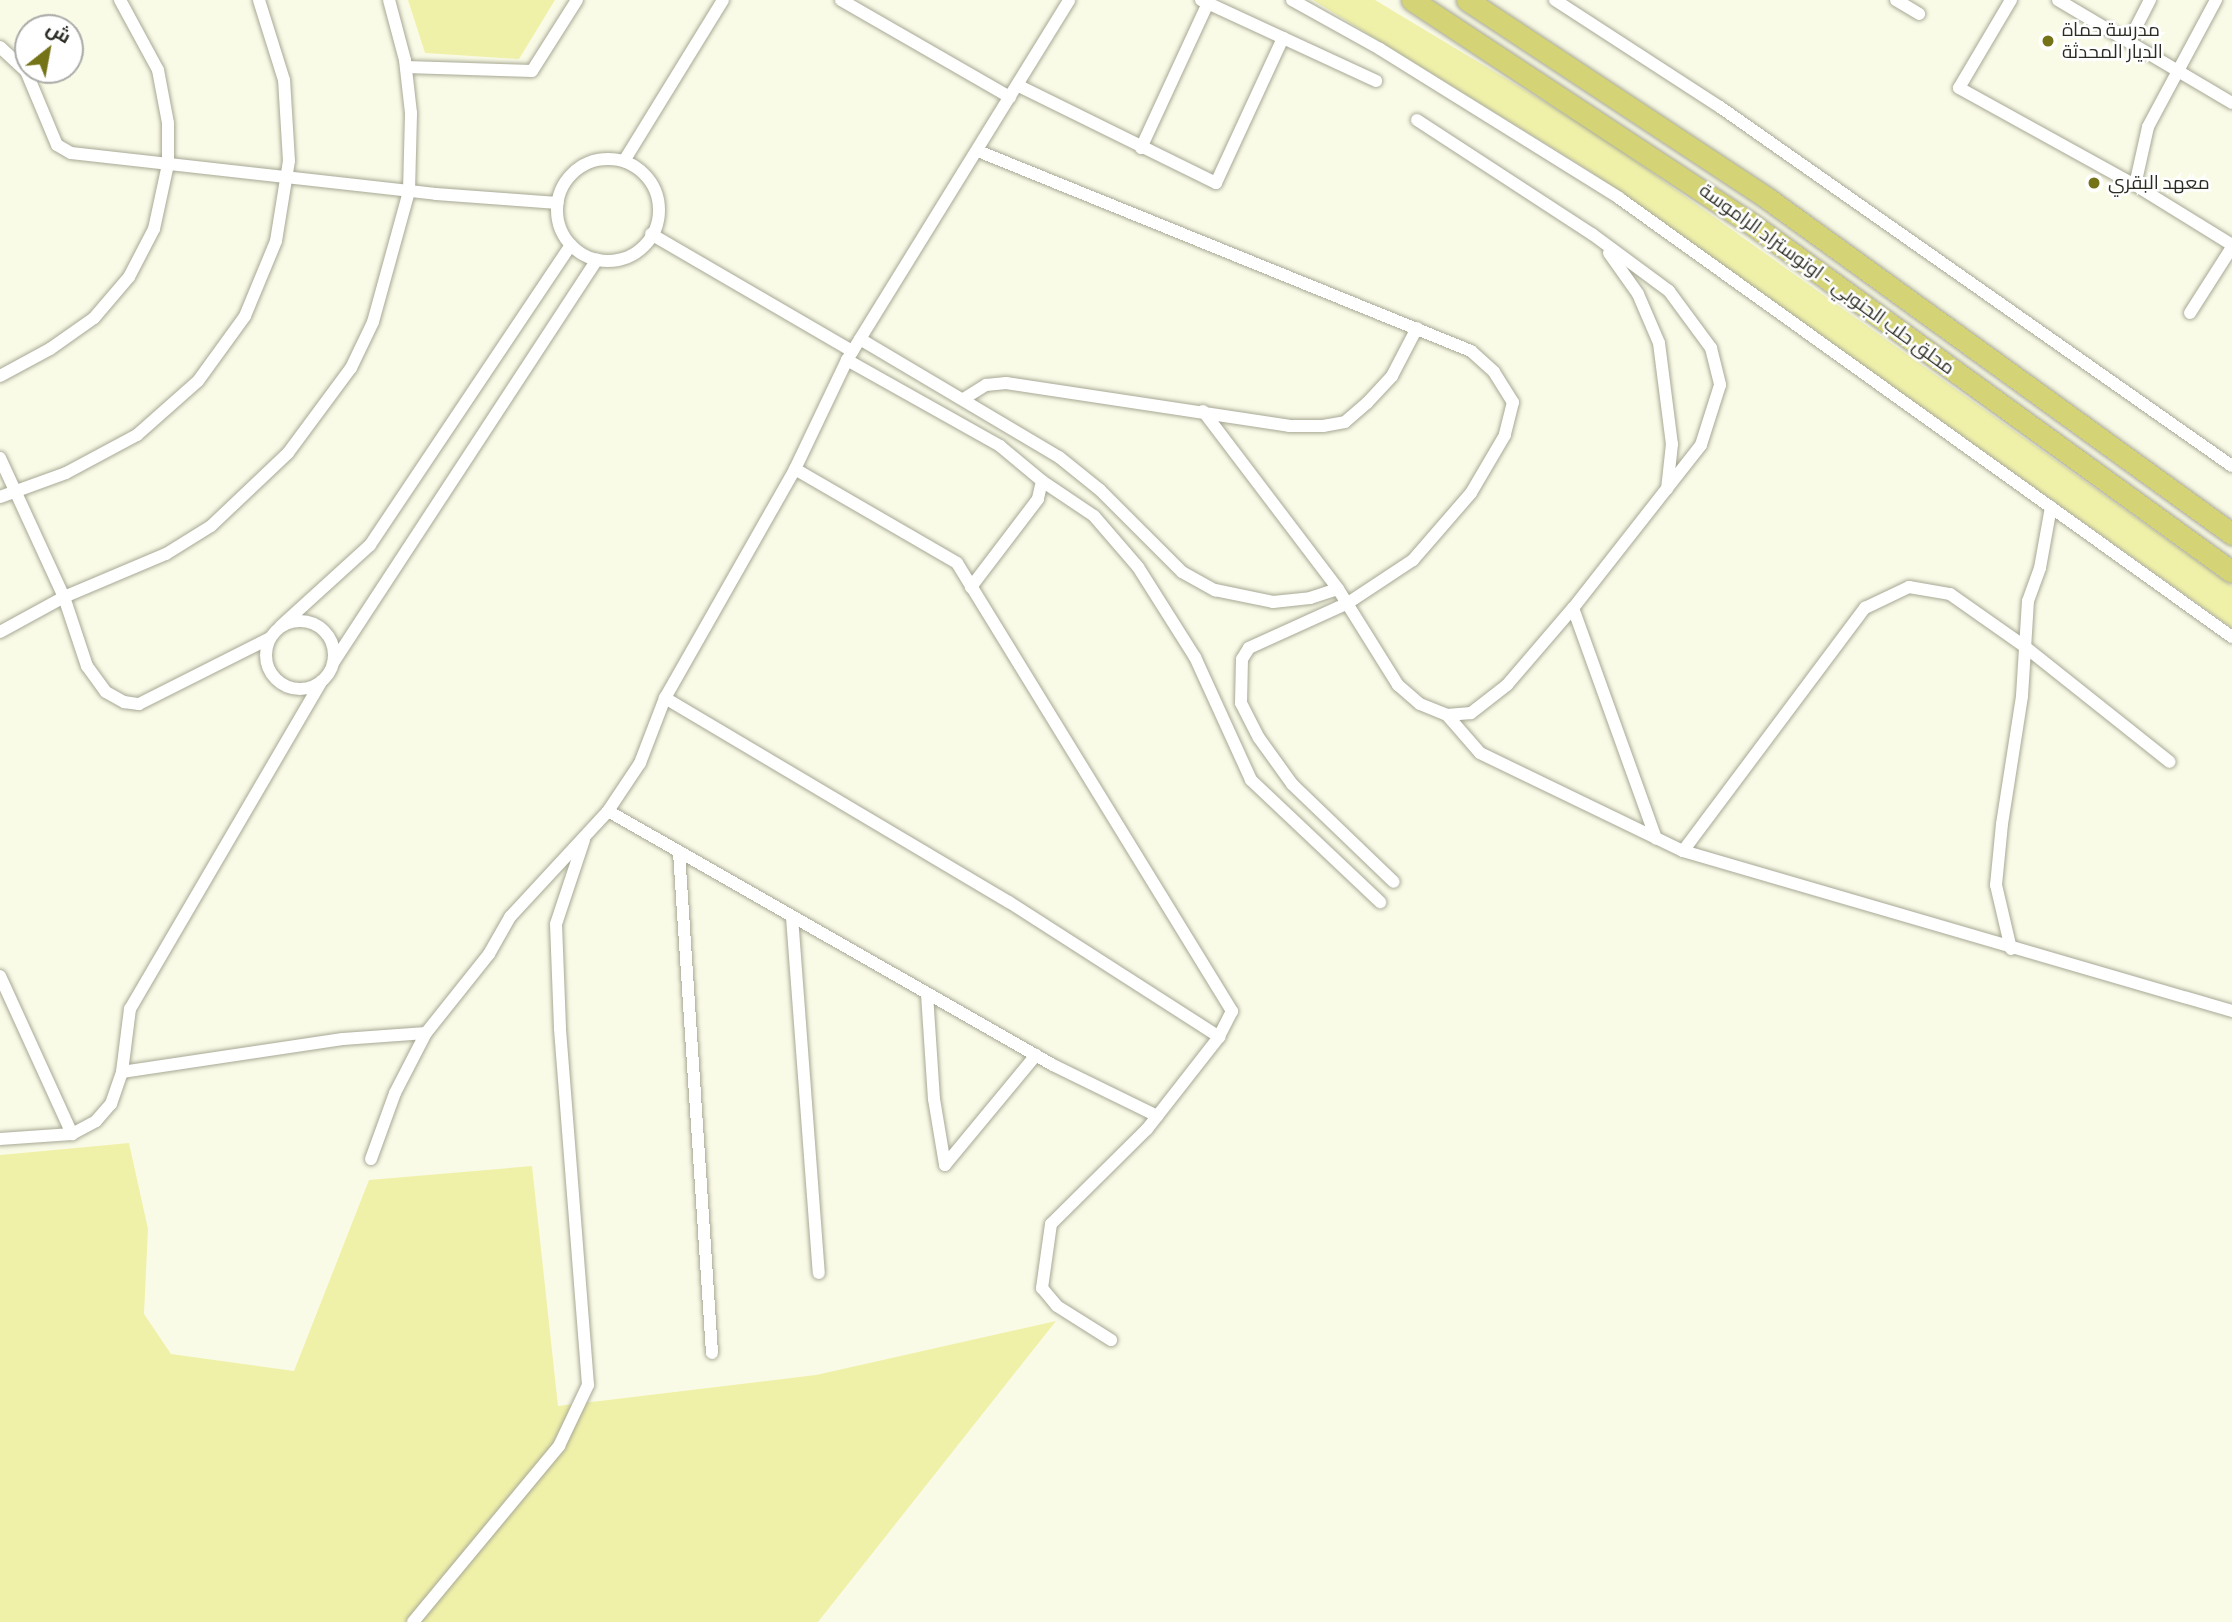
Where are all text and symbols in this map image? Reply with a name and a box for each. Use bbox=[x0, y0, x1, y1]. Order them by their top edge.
north arrow bbox=[14, 14, 84, 84]
text: ش bbox=[43, 16, 75, 48]
place label: مدرسة حماة الديار المحدثة bbox=[2062, 19, 2163, 63]
marker: مدرسة حماة الديار المحدثة bbox=[2040, 33, 2056, 49]
place label: معهد البقري bbox=[2108, 172, 2210, 194]
marker: معهد البقري bbox=[2086, 175, 2102, 191]
street label: محلق حلب الجنوبي - اوتوستراد الراموسة bbox=[1695, 179, 1959, 379]

